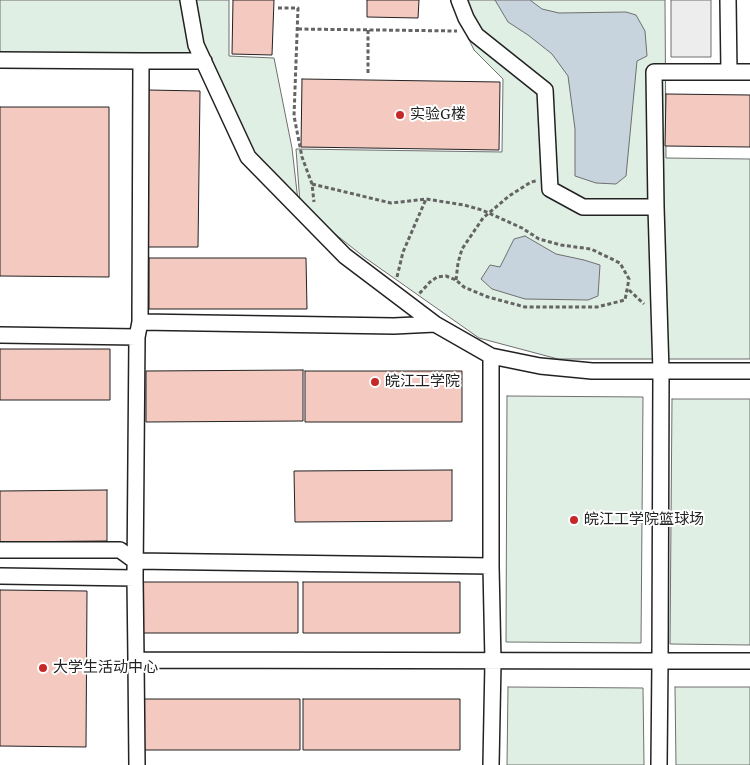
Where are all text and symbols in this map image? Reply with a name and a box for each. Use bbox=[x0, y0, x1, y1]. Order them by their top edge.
place label: 实验G楼 bbox=[410, 106, 466, 124]
marker: 实验G楼 bbox=[394, 109, 406, 121]
place label: 皖江工学院 bbox=[385, 373, 460, 391]
marker: 皖江工学院 bbox=[369, 376, 381, 388]
place label: 皖江工学院篮球场 bbox=[584, 511, 704, 529]
marker: 皖江工学院篮球场 bbox=[568, 514, 580, 526]
place label: 大学生活动中心 bbox=[53, 659, 158, 677]
marker: 大学生活动中心 bbox=[37, 662, 49, 674]

